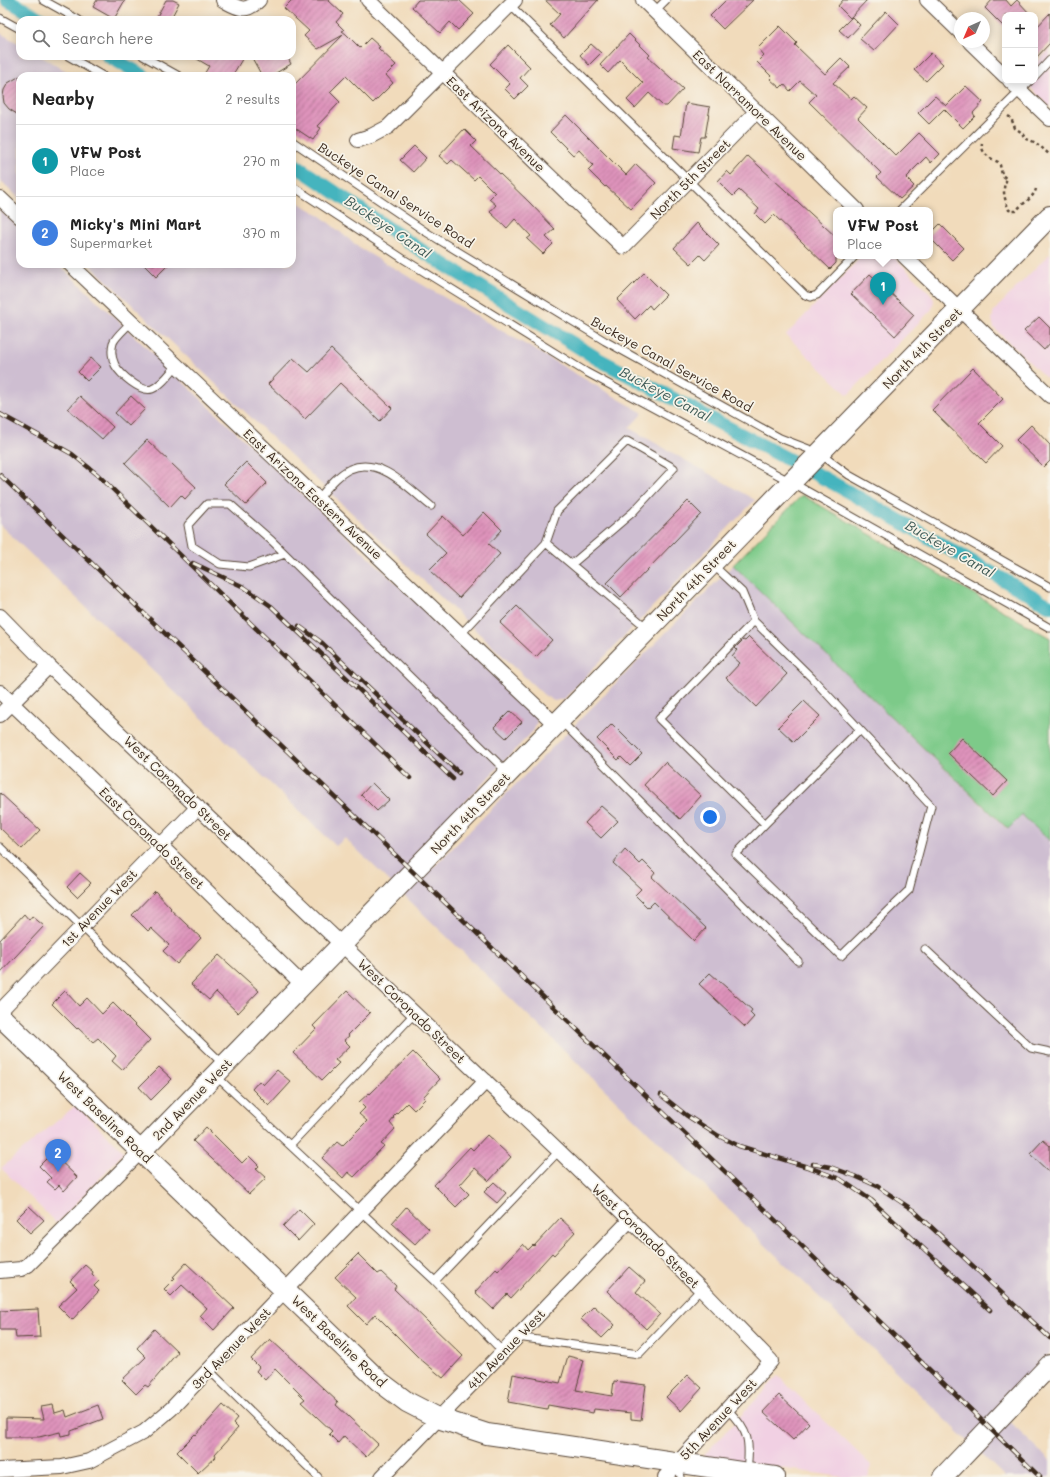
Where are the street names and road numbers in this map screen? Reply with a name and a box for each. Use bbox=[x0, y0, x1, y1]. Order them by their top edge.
street label: East Narramore Avenue bbox=[690, 46, 811, 164]
street label: East Arizona Avenue bbox=[443, 72, 549, 175]
street label: North 5th Street bbox=[646, 135, 734, 223]
street label: Buckeye Canal Service Road bbox=[315, 139, 477, 251]
street label: North 4th Street bbox=[878, 303, 965, 392]
street label: Buckeye Canal Service Road bbox=[589, 313, 755, 415]
street label: East Arizona Eastern Avenue bbox=[240, 425, 386, 563]
street label: North 4th Street bbox=[652, 535, 739, 624]
street label: West Coronado Street bbox=[121, 732, 236, 844]
street label: North 4th Street bbox=[426, 768, 513, 857]
street label: East Coronado Street bbox=[96, 783, 209, 892]
street label: 1st Avenue West bbox=[57, 865, 141, 950]
street label: West Coronado Street bbox=[355, 955, 470, 1067]
street label: 2nd Avenue West bbox=[148, 1054, 235, 1143]
street label: West Baseline Road bbox=[54, 1067, 156, 1166]
street label: West Coronado Street bbox=[589, 1180, 704, 1292]
street label: West Baseline Road bbox=[288, 1291, 390, 1390]
street label: 3rd Avenue West bbox=[187, 1303, 274, 1392]
street label: 4th Avenue West bbox=[463, 1305, 549, 1392]
street label: 5th Avenue West bbox=[675, 1374, 760, 1463]

